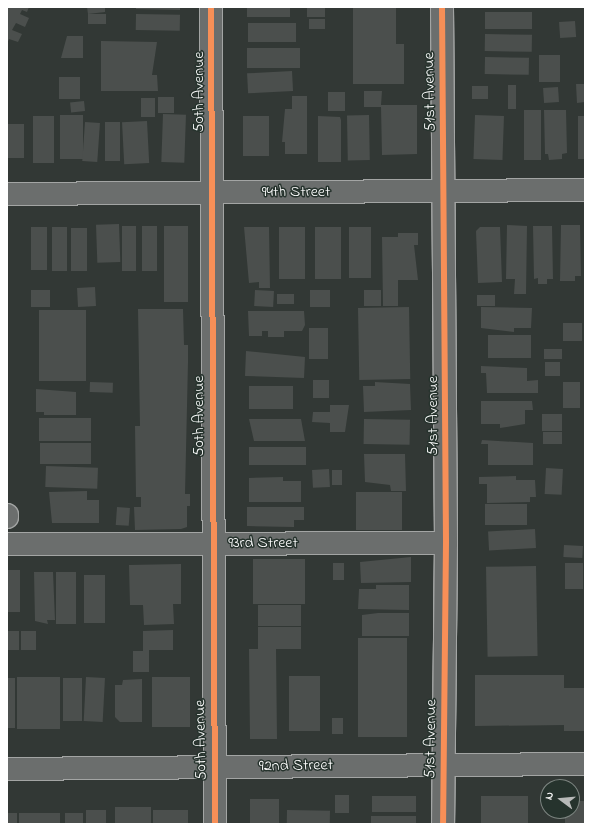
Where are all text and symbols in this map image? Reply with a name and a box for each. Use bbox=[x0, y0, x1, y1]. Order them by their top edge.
street label: 50th Avenue bbox=[189, 52, 209, 132]
street label: 51st Avenue bbox=[420, 52, 440, 132]
street label: 94th Street bbox=[262, 182, 330, 202]
street label: 50th Avenue bbox=[189, 376, 209, 456]
street label: 51st Avenue bbox=[423, 376, 443, 456]
street label: 93rd Street bbox=[228, 533, 298, 553]
street label: 50th Avenue bbox=[191, 699, 211, 781]
street label: 51st Avenue bbox=[421, 699, 441, 779]
street label: 92nd Street bbox=[259, 756, 333, 776]
north arrow bbox=[540, 779, 580, 819]
text: N bbox=[541, 790, 558, 802]

